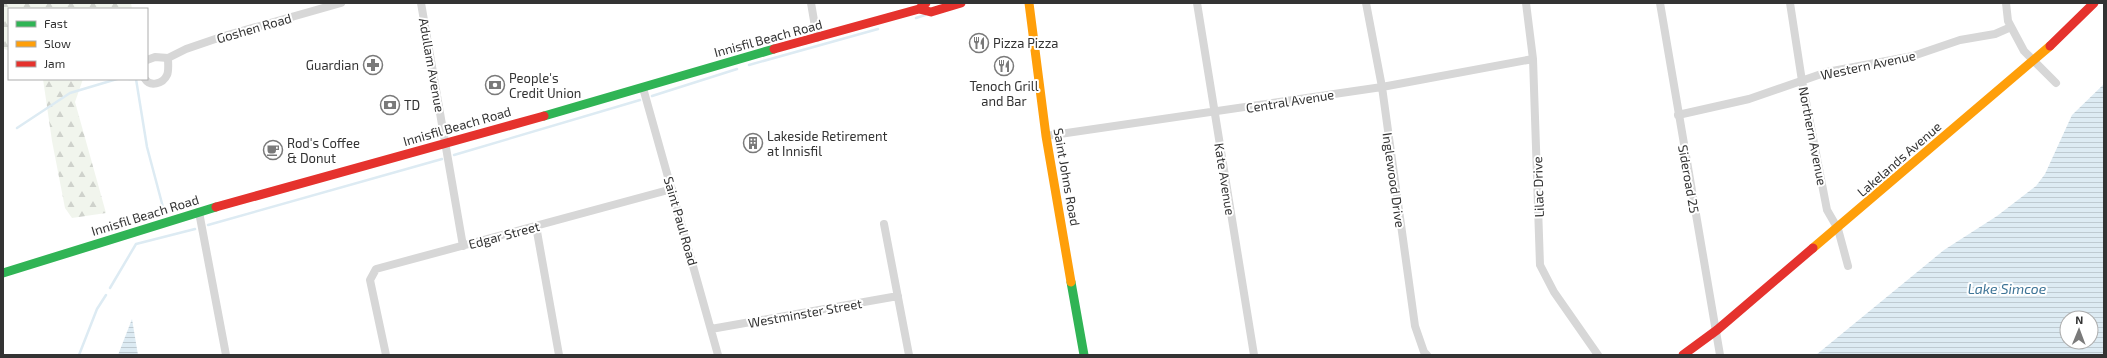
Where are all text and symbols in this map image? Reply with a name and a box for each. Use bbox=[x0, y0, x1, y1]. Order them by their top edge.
legend bbox=[8, 8, 148, 80]
street label: Goshen Road bbox=[215, 10, 293, 46]
text: Fast bbox=[44, 16, 68, 30]
street label: Innisfil Beach Road bbox=[712, 16, 824, 60]
street label: Adullam Avenue bbox=[416, 17, 448, 113]
restaurant icon: Pizza Pizza bbox=[968, 32, 990, 54]
place label: Pizza Pizza bbox=[993, 35, 1058, 51]
text: Slow bbox=[44, 36, 71, 50]
street label: Western Avenue bbox=[1819, 47, 1917, 83]
pharmacy icon: Guardian bbox=[362, 54, 384, 76]
restaurant icon: Tenoch Grill and Bar bbox=[993, 55, 1015, 77]
text: Jam bbox=[44, 56, 65, 70]
place label: Guardian bbox=[306, 57, 359, 73]
place label: People's Credit Union bbox=[509, 70, 581, 101]
bank icon: People's Credit Union bbox=[484, 74, 506, 96]
place label: Tenoch Grill and Bar bbox=[969, 78, 1039, 109]
street label: Northern Avenue bbox=[1796, 85, 1830, 187]
street label: Central Avenue bbox=[1245, 86, 1335, 116]
bank icon: TD bbox=[379, 94, 401, 116]
place label: TD bbox=[404, 97, 420, 113]
street label: Innisfil Beach Road bbox=[401, 103, 513, 149]
street label: Lakelands Avenue bbox=[1854, 118, 1944, 200]
street label: Saint Johns Road bbox=[1051, 127, 1083, 227]
place label: Lakeside Retirement at Innisfil bbox=[767, 128, 887, 159]
street label: Inglewood Drive bbox=[1379, 131, 1409, 229]
building icon: Lakeside Retirement at Innisfil bbox=[742, 132, 764, 154]
place label: Rod's Coffee & Donut bbox=[287, 135, 360, 166]
cafe icon: Rod's Coffee & Donut bbox=[262, 139, 284, 161]
street label: Kate Avenue bbox=[1211, 142, 1239, 216]
street label: Sideroad 25 bbox=[1675, 144, 1703, 214]
street label: Lilac Drive bbox=[1529, 156, 1547, 218]
street label: Saint Paul Road bbox=[661, 175, 701, 267]
street label: Innisfil Beach Road bbox=[89, 191, 201, 239]
street label: Edgar Street bbox=[467, 218, 541, 252]
water label: Lake Simcoe bbox=[1968, 280, 2047, 297]
street label: Westminster Street bbox=[747, 295, 863, 331]
north arrow bbox=[2059, 310, 2099, 350]
text: N bbox=[2075, 313, 2083, 326]

